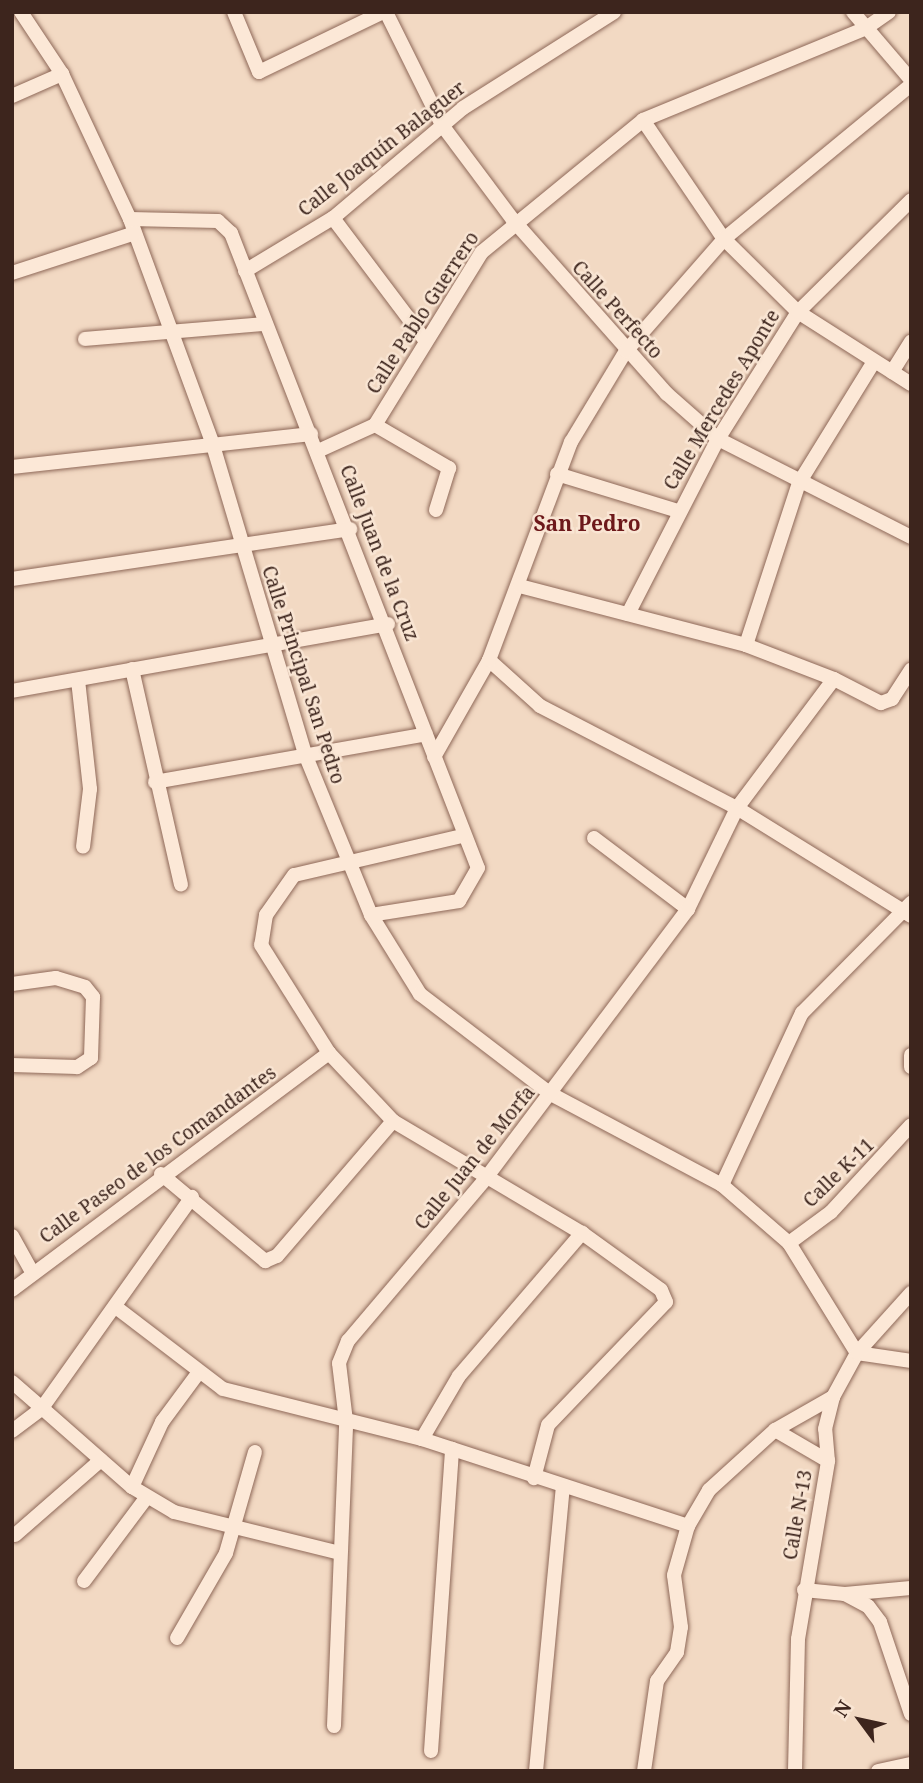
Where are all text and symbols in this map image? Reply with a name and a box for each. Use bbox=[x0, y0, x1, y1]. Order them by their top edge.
street label: Calle Joaquín Balaguer bbox=[294, 77, 470, 221]
street label: Calle Pablo Guerrero bbox=[362, 228, 484, 398]
street label: Calle Perfecto bbox=[567, 256, 667, 364]
street label: Calle Mercedes Aponte bbox=[659, 306, 785, 494]
street label: Calle Juan de la Cruz bbox=[335, 462, 423, 644]
district label: San Pedro bbox=[533, 510, 641, 536]
street label: Calle Principal San Pedro bbox=[257, 563, 349, 787]
street label: Calle Paseo de los Comandantes bbox=[35, 1061, 281, 1249]
street label: Calle Juan de Morfa bbox=[410, 1082, 540, 1234]
street label: Calle K-11 bbox=[799, 1134, 879, 1212]
street label: Calle N-13 bbox=[779, 1468, 817, 1562]
north arrow bbox=[825, 1685, 895, 1755]
text: N bbox=[827, 1695, 857, 1722]

